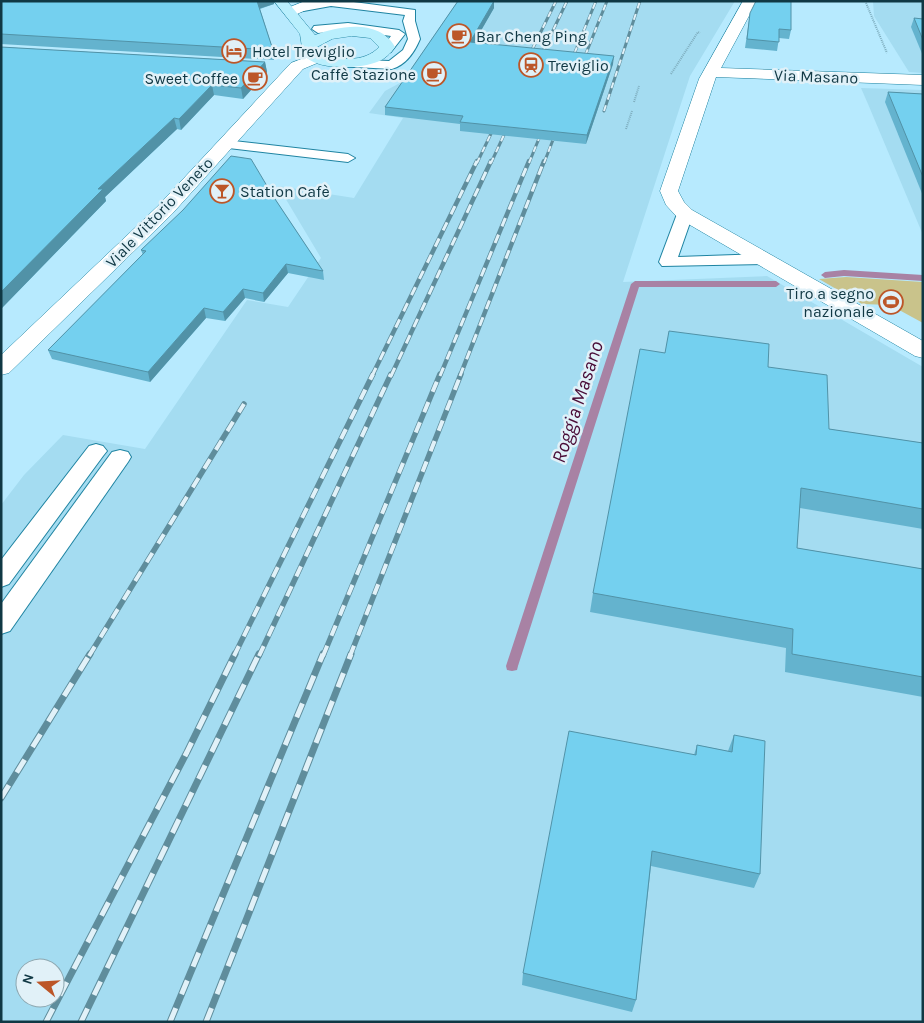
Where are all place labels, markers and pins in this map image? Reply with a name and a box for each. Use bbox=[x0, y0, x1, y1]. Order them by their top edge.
cafe icon: Bar Cheng Ping bbox=[446, 23, 472, 49]
place label: Bar Cheng Ping bbox=[476, 27, 587, 46]
hotel icon: Hotel Treviglio bbox=[221, 38, 247, 64]
place label: Hotel Treviglio bbox=[252, 42, 355, 61]
station icon: Treviglio bbox=[518, 52, 544, 78]
place label: Treviglio bbox=[548, 56, 609, 75]
cafe icon: Caffè Stazione bbox=[421, 61, 447, 87]
cafe icon: Sweet Coffee bbox=[242, 65, 268, 91]
place label: Caffè Stazione bbox=[311, 65, 416, 84]
place label: Sweet Coffee bbox=[145, 69, 238, 88]
bar icon: Station Cafè bbox=[209, 178, 235, 204]
place label: Station Cafè bbox=[240, 182, 330, 201]
place label: Tiro a segno nazionale bbox=[786, 284, 874, 321]
sports icon: Tiro a segno nazionale bbox=[878, 289, 904, 315]

